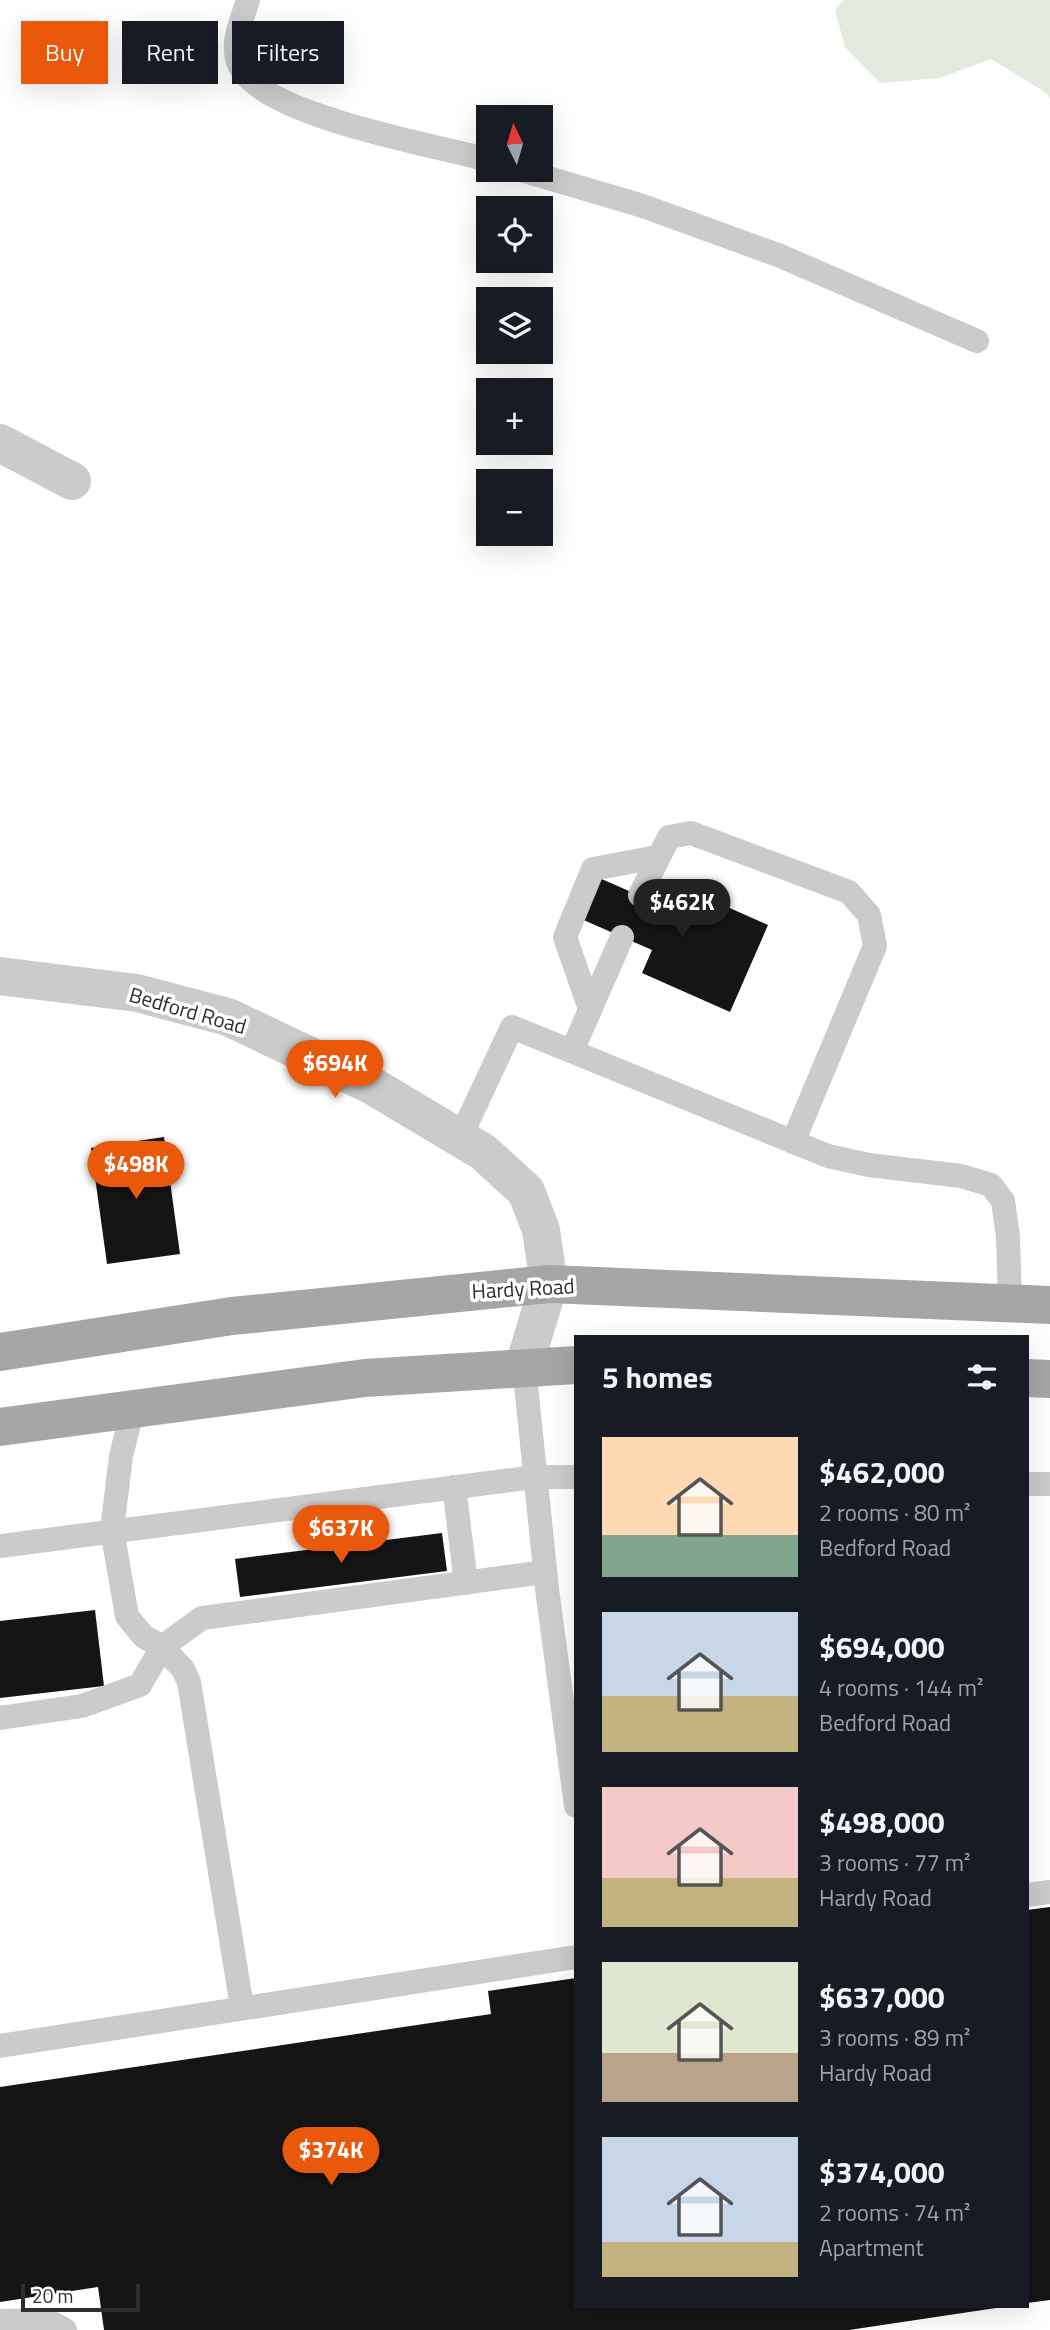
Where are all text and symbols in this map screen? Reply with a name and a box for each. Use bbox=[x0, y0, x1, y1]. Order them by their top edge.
chip: Buy bbox=[21, 21, 108, 84]
chip: Rent bbox=[122, 21, 218, 84]
chip: Filters bbox=[232, 21, 344, 84]
north arrow bbox=[476, 105, 553, 182]
map controls bbox=[476, 105, 553, 546]
button: locate bbox=[476, 196, 553, 273]
button: layers bbox=[476, 287, 553, 364]
button: + bbox=[476, 378, 553, 455]
button: − bbox=[476, 469, 553, 546]
pin: $462K bbox=[633, 880, 731, 939]
text: $462K bbox=[649, 884, 715, 919]
street label: Bedford Road bbox=[126, 978, 250, 1042]
pin: $694K bbox=[286, 1040, 384, 1100]
text: $694K bbox=[302, 1045, 368, 1080]
pin: $498K bbox=[87, 1142, 185, 1201]
text: $498K bbox=[103, 1146, 169, 1181]
street label: Hardy Road bbox=[471, 1269, 575, 1307]
text: 5 homes bbox=[602, 1354, 713, 1400]
icon: filters bbox=[963, 1358, 1001, 1396]
text: $462,000 bbox=[819, 1449, 945, 1495]
icon: home bbox=[658, 1465, 742, 1549]
text: 2 rooms · 80 m² bbox=[819, 1495, 970, 1530]
pin: $637K bbox=[292, 1506, 390, 1565]
text: $637K bbox=[308, 1510, 374, 1545]
text: Bedford Road bbox=[819, 1530, 951, 1565]
text: $694,000 bbox=[819, 1624, 945, 1670]
icon: home bbox=[658, 1640, 742, 1724]
text: 4 rooms · 144 m² bbox=[819, 1670, 983, 1705]
text: Bedford Road bbox=[819, 1705, 951, 1740]
text: $498,000 bbox=[819, 1799, 945, 1845]
icon: home bbox=[658, 1815, 742, 1899]
text: 3 rooms · 77 m² bbox=[819, 1845, 970, 1880]
text: Hardy Road bbox=[819, 1880, 932, 1915]
text: $637,000 bbox=[819, 1974, 945, 2020]
icon: home bbox=[658, 1990, 742, 2074]
text: 3 rooms · 89 m² bbox=[819, 2020, 970, 2055]
text: Hardy Road bbox=[819, 2055, 932, 2090]
pin: $374K bbox=[282, 2128, 380, 2187]
text: $374K bbox=[298, 2132, 364, 2167]
text: $374,000 bbox=[819, 2149, 945, 2195]
icon: home bbox=[658, 2165, 742, 2249]
text: 2 rooms · 74 m² bbox=[819, 2195, 970, 2230]
text: Apartment bbox=[819, 2230, 924, 2265]
scale bar bbox=[21, 2281, 140, 2313]
text: 20 m bbox=[32, 2281, 73, 2310]

